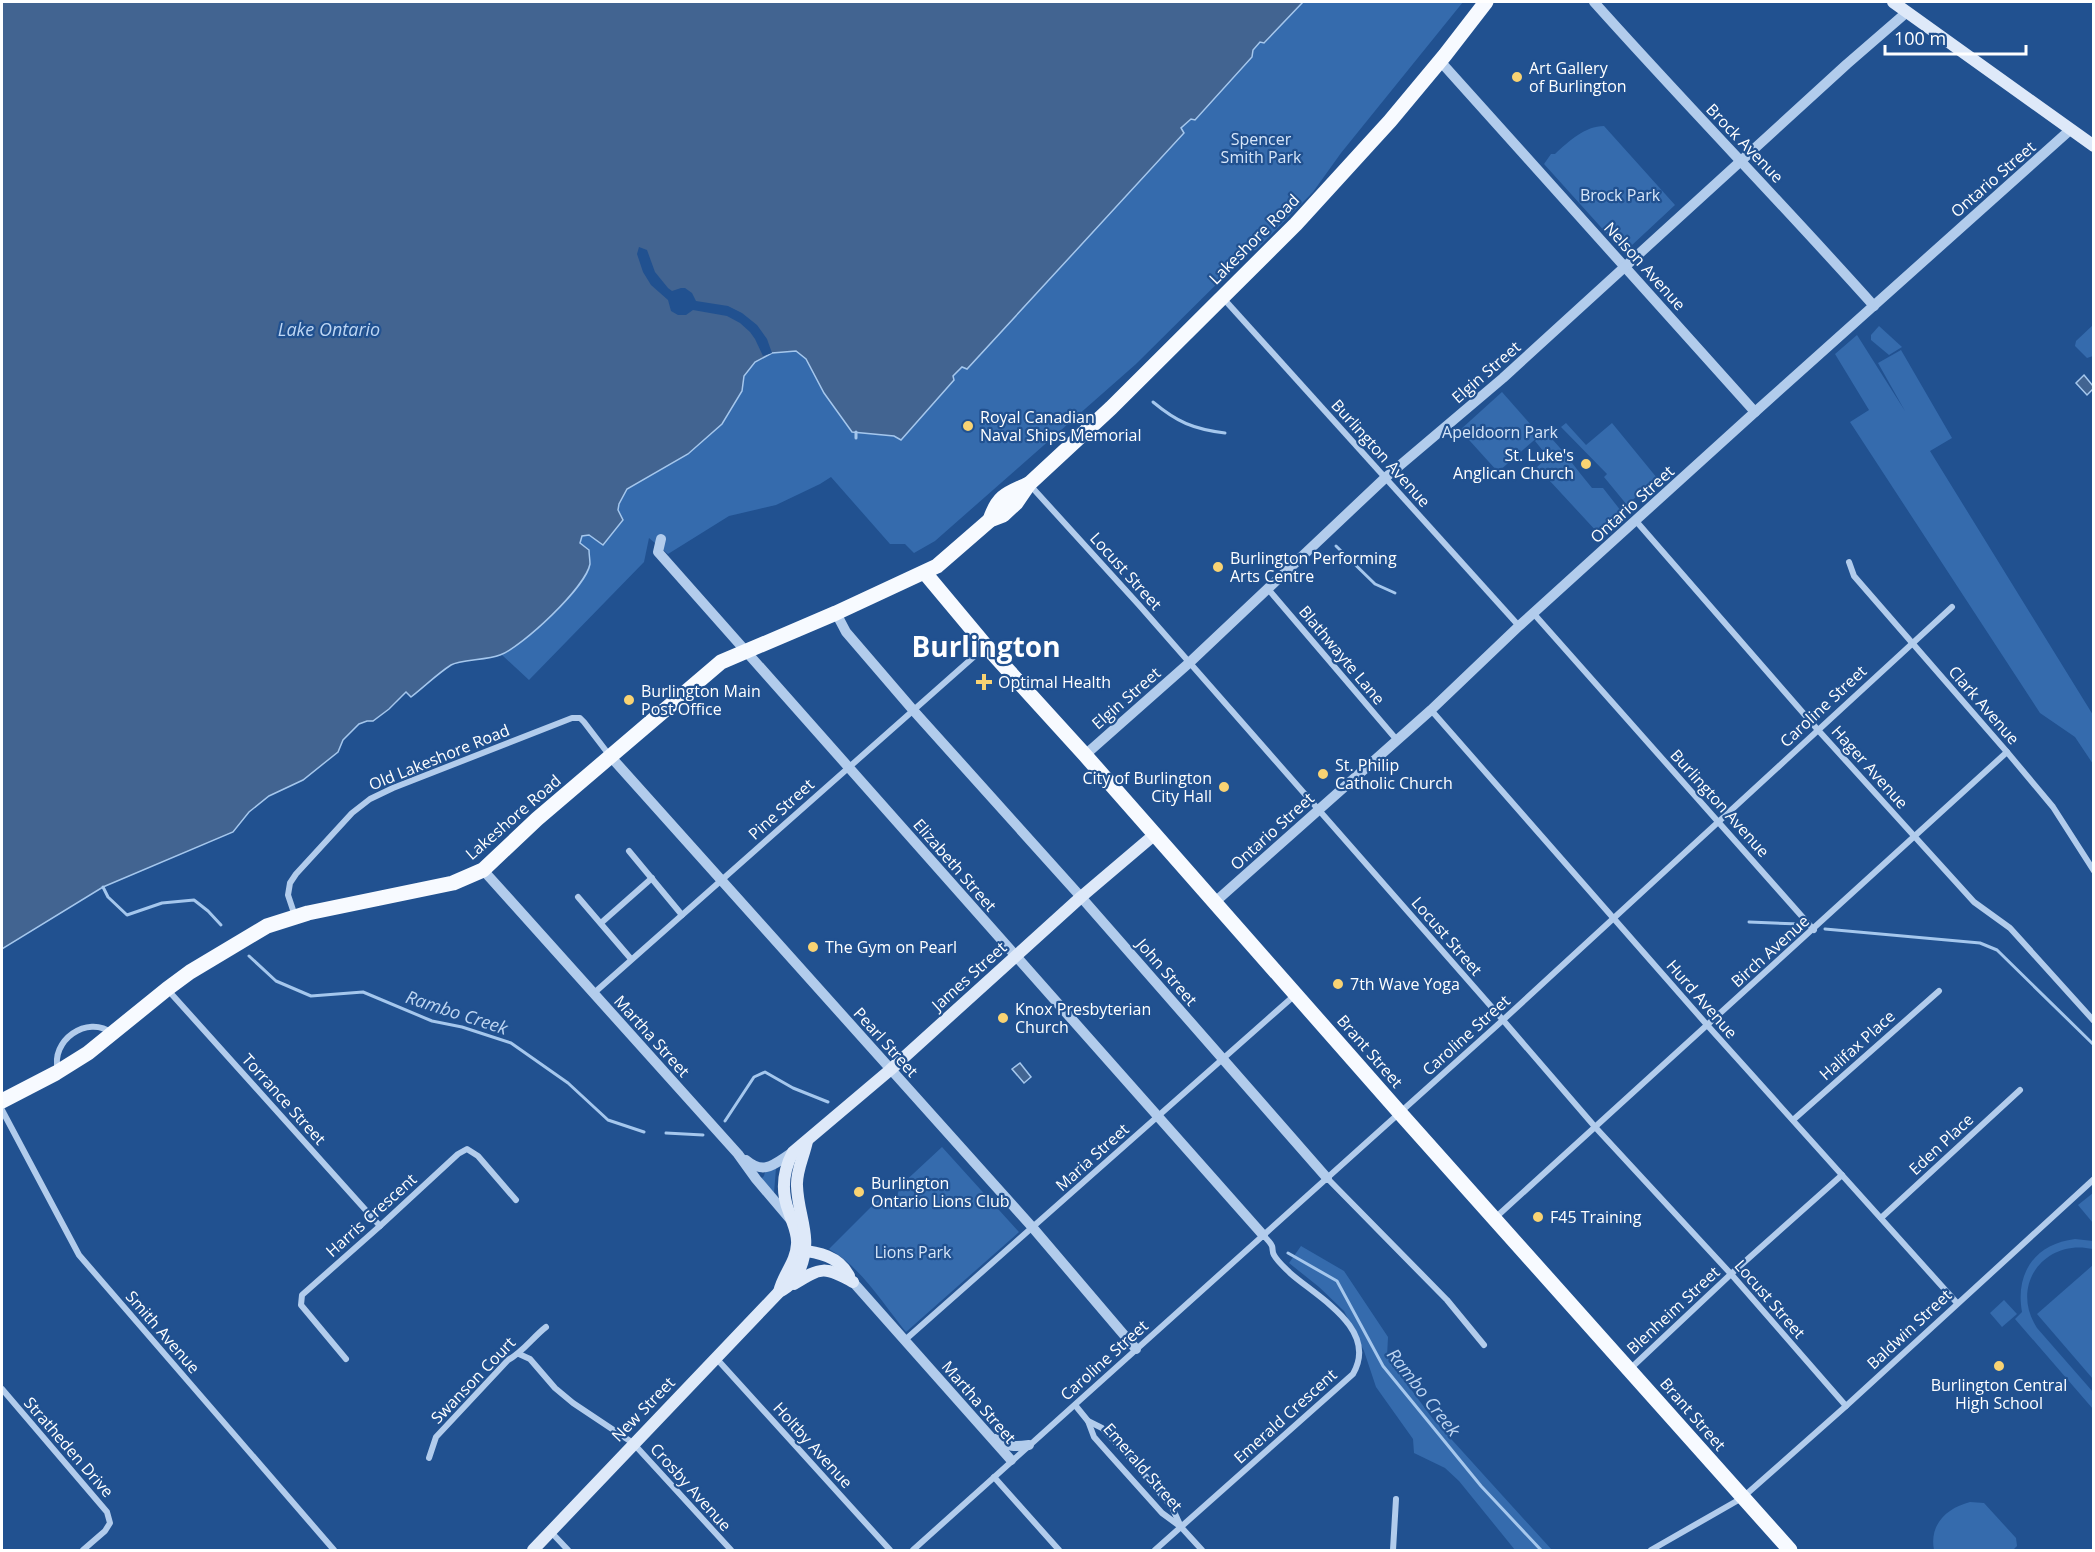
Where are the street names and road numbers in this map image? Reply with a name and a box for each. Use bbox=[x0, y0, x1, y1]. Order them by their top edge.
street label: Brock Avenue bbox=[1702, 99, 1788, 187]
street label: Ontario Street bbox=[1946, 136, 2040, 222]
street label: Lakeshore Road bbox=[1204, 189, 1304, 289]
street label: Nelson Avenue bbox=[1599, 217, 1691, 315]
street label: Elgin Street bbox=[1447, 336, 1525, 408]
street label: Burlington Avenue bbox=[1327, 394, 1435, 512]
street label: Ontario Street bbox=[1585, 460, 1679, 548]
street label: Locust Street bbox=[1085, 527, 1167, 615]
street label: Blathwayte Lane bbox=[1294, 601, 1390, 709]
street label: Caroline Street bbox=[1775, 660, 1871, 752]
street label: Clark Avenue bbox=[1944, 661, 2024, 749]
street label: Elgin Street bbox=[1087, 662, 1165, 734]
street label: Old Lakeshore Road bbox=[365, 719, 513, 795]
street label: Hager Avenue bbox=[1827, 721, 1913, 813]
street label: Burlington Avenue bbox=[1666, 744, 1774, 862]
street label: Lakeshore Road bbox=[461, 769, 565, 865]
street label: Pine Street bbox=[743, 773, 819, 844]
street label: Ontario Street bbox=[1225, 787, 1319, 875]
street label: Elizabeth Street bbox=[908, 814, 1002, 916]
street label: Locust Street bbox=[1407, 892, 1488, 980]
street label: Birch Avenue bbox=[1726, 910, 1814, 992]
street label: John Street bbox=[1130, 932, 1203, 1011]
street label: James Street bbox=[925, 936, 1011, 1017]
street label: Hurd Avenue bbox=[1662, 955, 1742, 1043]
street label: Martha Street bbox=[609, 990, 695, 1082]
street label: Caroline Street bbox=[1417, 990, 1515, 1080]
street label: Pearl Street bbox=[849, 1002, 923, 1082]
street label: Halifax Place bbox=[1814, 1005, 1900, 1085]
street label: Brant Street bbox=[1332, 1010, 1408, 1092]
street label: Torrance Street bbox=[237, 1049, 331, 1150]
street label: Eden Place bbox=[1904, 1108, 1978, 1180]
street label: Maria Street bbox=[1051, 1118, 1134, 1196]
street label: Harris Crescent bbox=[321, 1168, 421, 1262]
street label: Locust Street bbox=[1730, 1255, 1811, 1343]
street label: Blenheim Street bbox=[1622, 1261, 1724, 1359]
street label: Baldwin Street bbox=[1862, 1284, 1956, 1374]
street label: Smith Avenue bbox=[121, 1286, 205, 1378]
street label: Caroline Street bbox=[1055, 1315, 1153, 1405]
street label: Swanson Court bbox=[426, 1332, 520, 1428]
street label: Martha Street bbox=[937, 1356, 1021, 1448]
street label: Emerald Crescent bbox=[1229, 1364, 1341, 1468]
street label: New Street bbox=[607, 1372, 680, 1446]
street label: Brant Street bbox=[1655, 1373, 1731, 1455]
street label: Stratheden Drive bbox=[19, 1392, 119, 1502]
street label: Holtby Avenue bbox=[768, 1397, 858, 1493]
street label: Emerald Street bbox=[1098, 1418, 1188, 1516]
street label: Crosby Avenue bbox=[646, 1438, 736, 1536]

